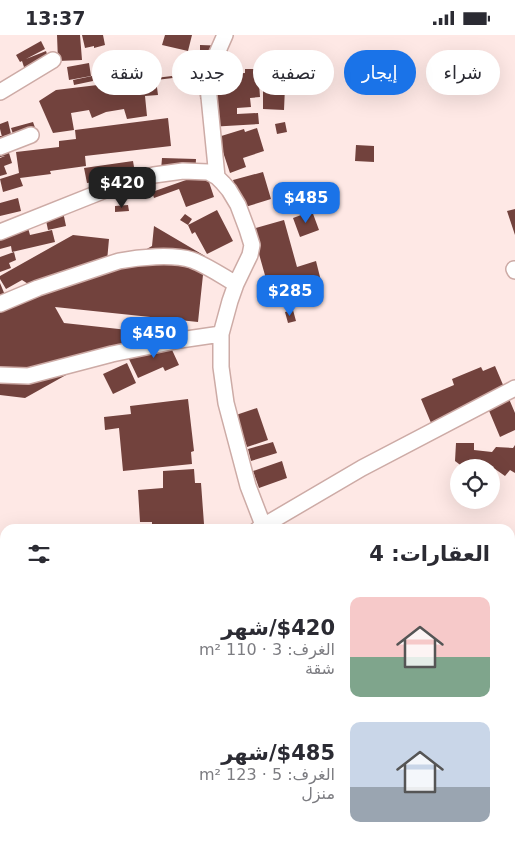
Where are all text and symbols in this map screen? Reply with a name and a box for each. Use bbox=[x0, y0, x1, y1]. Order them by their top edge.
text: 13:37 bbox=[25, 7, 85, 29]
chip: شقة bbox=[92, 50, 162, 95]
chip: جديد bbox=[172, 50, 243, 95]
chip: تصفية bbox=[253, 50, 334, 95]
chip: إيجار bbox=[344, 50, 416, 95]
chip: شراء bbox=[426, 50, 500, 95]
pin: $420 bbox=[92, 167, 152, 209]
text: $420 bbox=[100, 173, 144, 192]
pin: $485 bbox=[276, 181, 336, 224]
text: $485 bbox=[284, 188, 328, 207]
pin: $285 bbox=[260, 275, 320, 317]
text: $285 bbox=[268, 281, 312, 300]
pin: $450 bbox=[124, 317, 184, 359]
text: $450 bbox=[132, 323, 176, 342]
map controls bbox=[450, 459, 500, 509]
button: locate bbox=[450, 459, 500, 509]
icon: filters bbox=[25, 540, 53, 568]
text: العقارات: 4 bbox=[369, 542, 490, 566]
text: $420/شهر bbox=[221, 616, 335, 640]
icon: home bbox=[390, 617, 450, 677]
text: الغرف: 3 · 110 m² bbox=[199, 640, 335, 659]
text: شقة bbox=[305, 659, 335, 678]
text: $485/شهر bbox=[221, 741, 335, 765]
icon: home bbox=[390, 742, 450, 802]
text: الغرف: 5 · 123 m² bbox=[199, 765, 335, 784]
text: منزل bbox=[301, 784, 335, 803]

